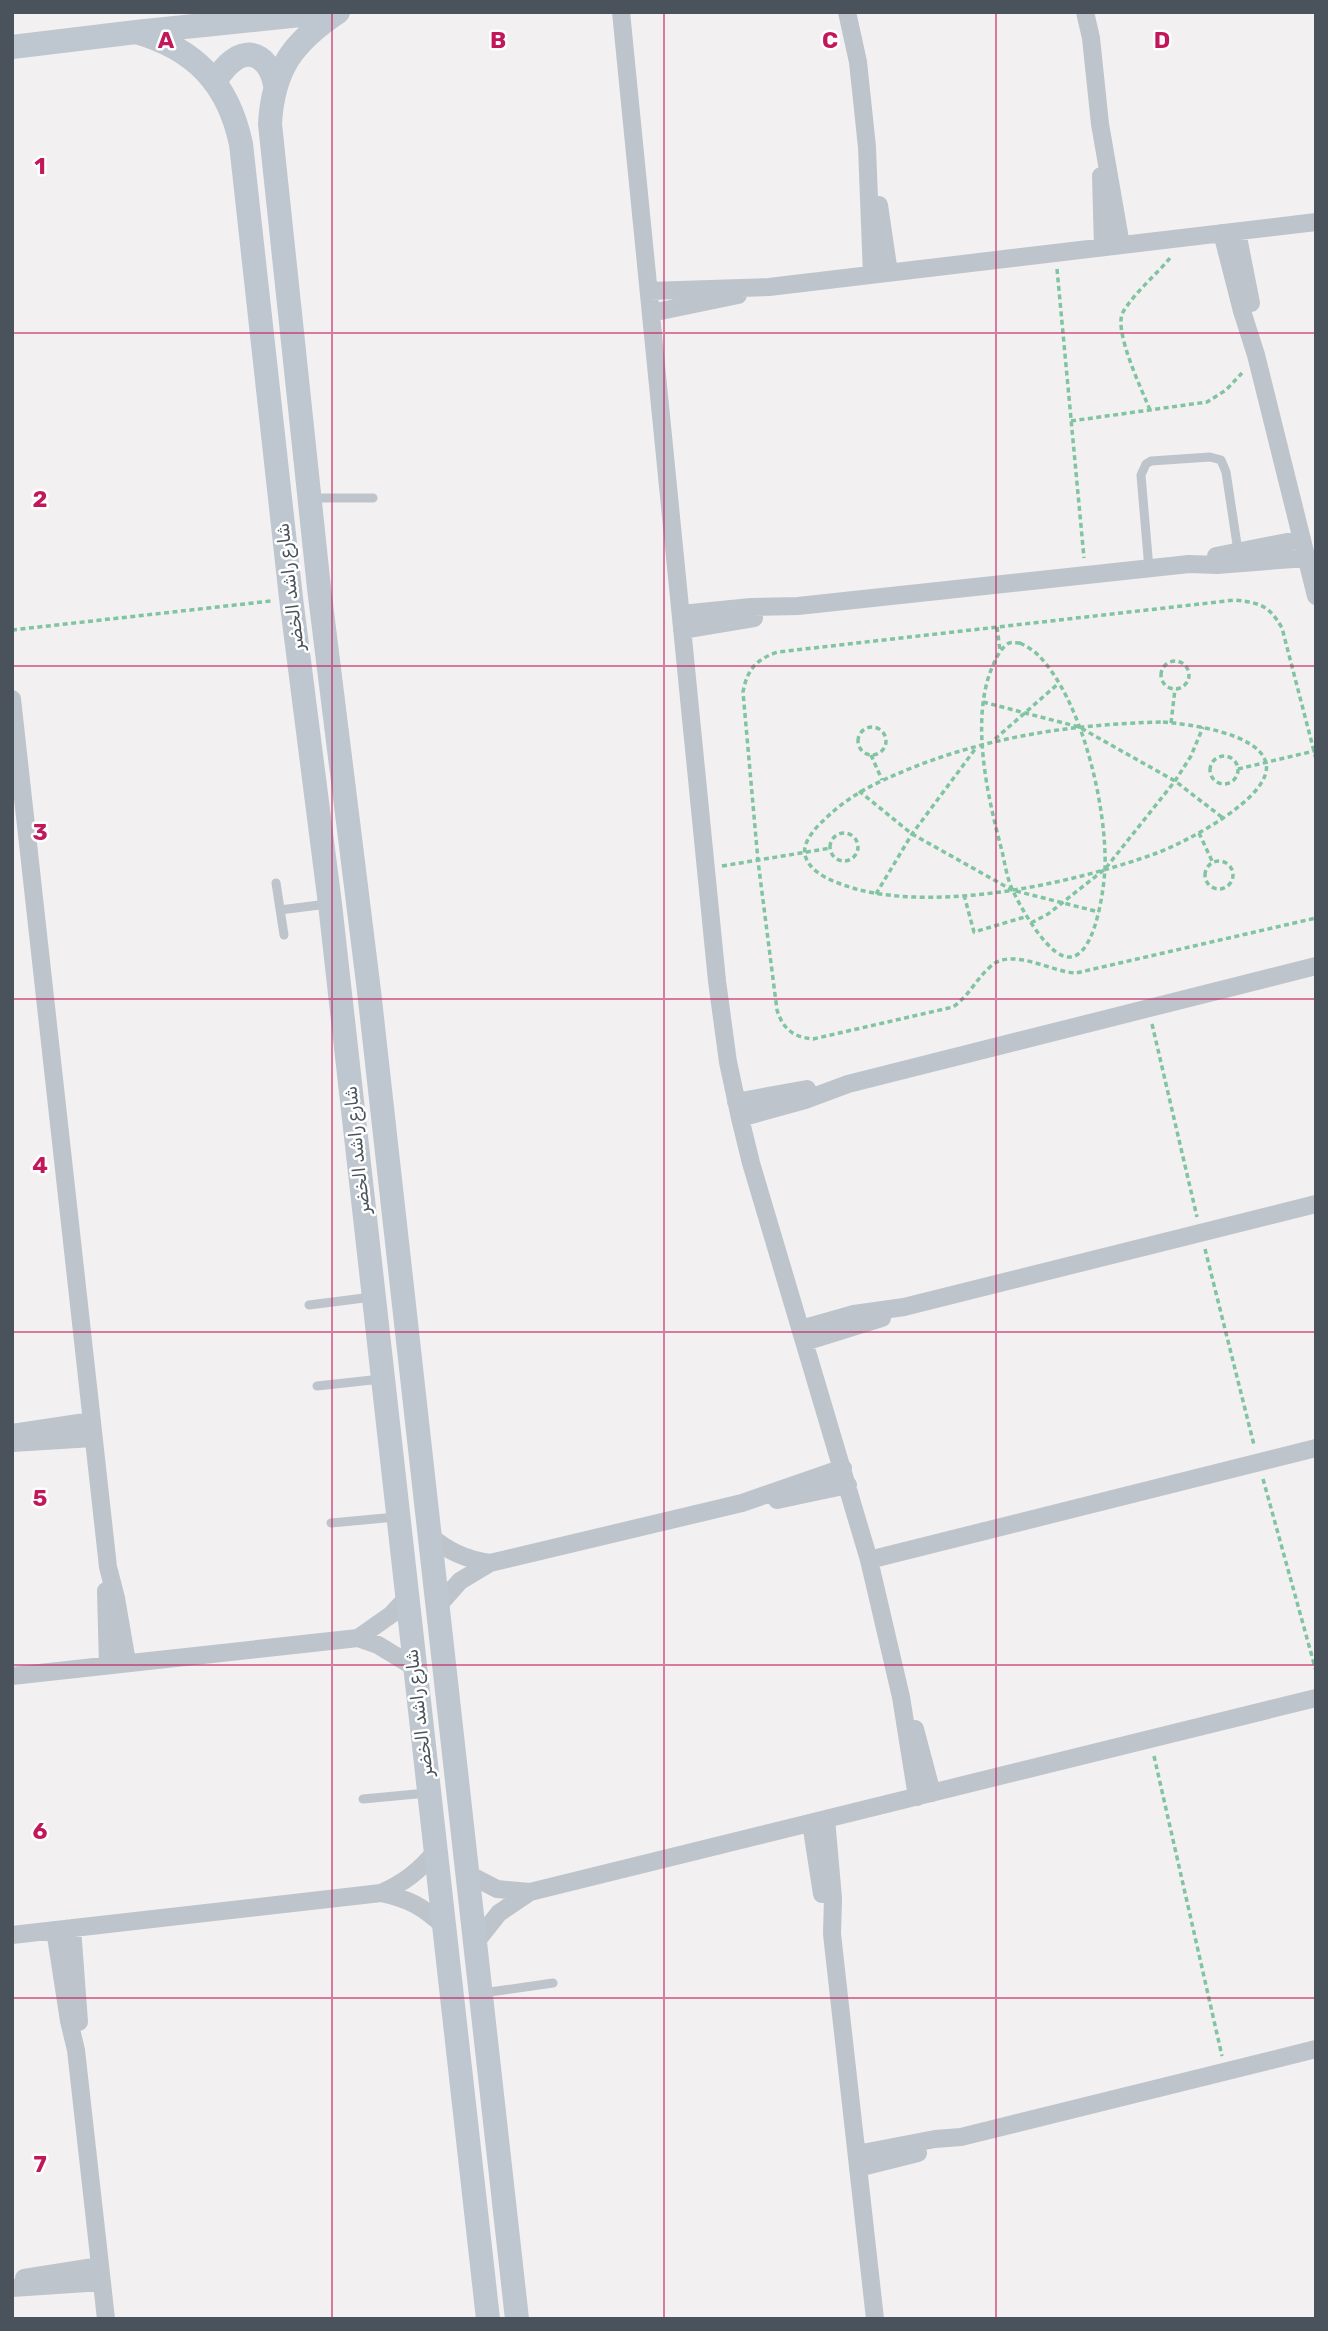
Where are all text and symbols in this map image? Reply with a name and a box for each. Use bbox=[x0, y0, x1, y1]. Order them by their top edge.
text: A bbox=[158, 26, 175, 54]
text: B bbox=[490, 26, 506, 54]
text: C bbox=[822, 26, 838, 54]
text: D bbox=[1154, 26, 1170, 54]
text: 1 bbox=[34, 152, 46, 180]
text: 2 bbox=[33, 485, 47, 513]
street label: شارع راشد الخضر bbox=[271, 522, 310, 653]
text: 3 bbox=[32, 818, 48, 846]
street label: شارع راشد الخضر bbox=[339, 1085, 376, 1216]
text: 4 bbox=[32, 1151, 48, 1179]
text: 5 bbox=[33, 1484, 48, 1512]
street label: شارع راشد الخضر bbox=[400, 1648, 439, 1779]
text: 6 bbox=[33, 1817, 48, 1845]
text: 7 bbox=[33, 2150, 47, 2178]

